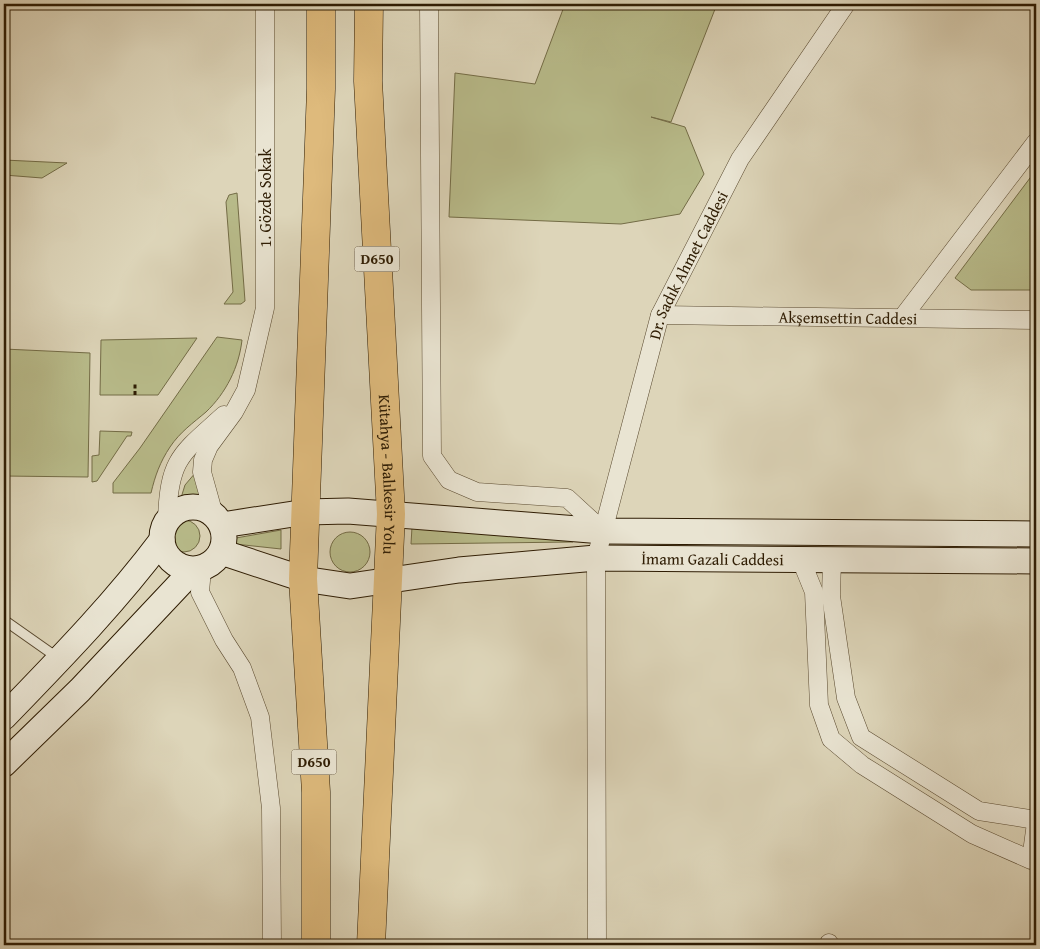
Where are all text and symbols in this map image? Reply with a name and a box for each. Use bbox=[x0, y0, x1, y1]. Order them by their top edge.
street label: 1. Gözde Sokak bbox=[253, 148, 277, 248]
street label: Dr. Sadık Ahmet Caddesi bbox=[642, 186, 734, 342]
road number: D650 bbox=[354, 246, 400, 272]
street label: Akşemsettin Caddesi bbox=[778, 305, 918, 330]
street label: Kütahya - Balıkesir Yolu bbox=[373, 394, 403, 555]
street label: İmamı Gazali Caddesi bbox=[641, 546, 784, 571]
road number: D650 bbox=[292, 750, 336, 774]

